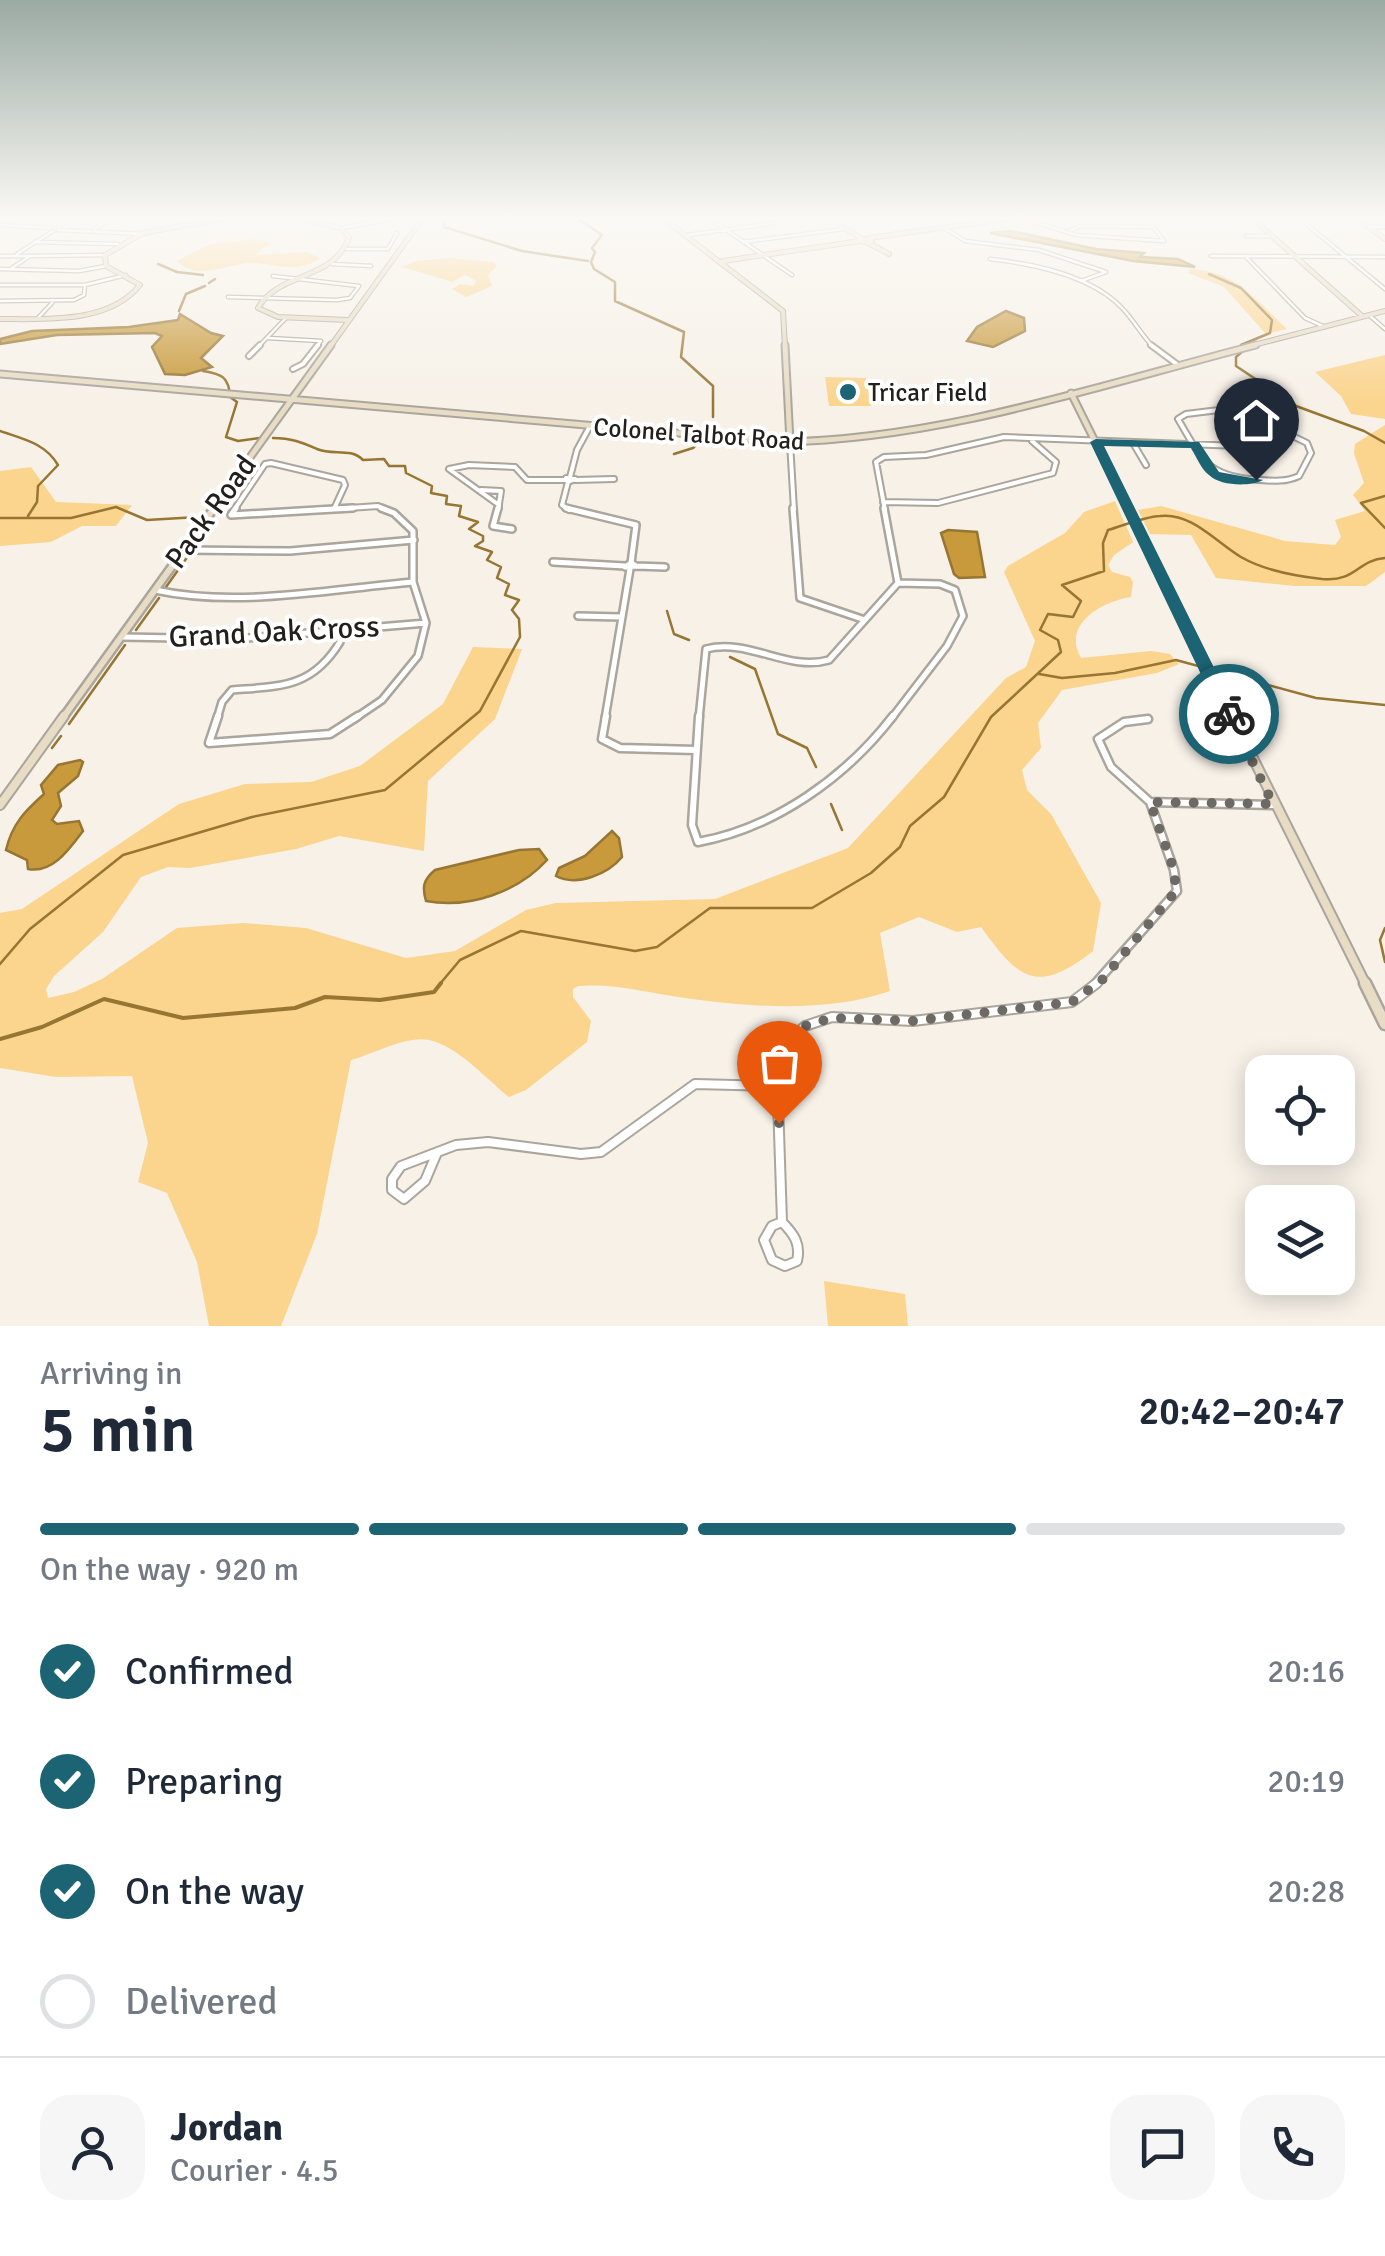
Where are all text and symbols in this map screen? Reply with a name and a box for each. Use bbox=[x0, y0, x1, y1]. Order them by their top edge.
place label: Tricar Field bbox=[868, 377, 987, 408]
pin bbox=[1214, 378, 1299, 481]
marker: Tricar Field bbox=[837, 381, 859, 403]
icon: home bbox=[1229, 393, 1284, 448]
street label: Colonel Talbot Road bbox=[593, 411, 805, 457]
street label: Pack Road bbox=[157, 448, 265, 576]
street label: Grand Oak Cross bbox=[168, 608, 380, 656]
courier bbox=[1179, 664, 1279, 764]
icon: bike bbox=[1202, 687, 1257, 742]
pin bbox=[737, 1021, 822, 1124]
icon: bag bbox=[752, 1036, 807, 1091]
map controls bbox=[1245, 1055, 1355, 1295]
button: locate bbox=[1245, 1055, 1355, 1165]
button: layers bbox=[1245, 1185, 1355, 1295]
text: Arriving in bbox=[40, 1354, 182, 1393]
text: 20:42–20:47 bbox=[1139, 1388, 1345, 1435]
text: 5 min bbox=[40, 1390, 196, 1470]
text: On the way · 920 m bbox=[40, 1550, 299, 1589]
icon: check bbox=[40, 1644, 95, 1699]
text: Confirmed bbox=[125, 1648, 294, 1695]
text: 20:16 bbox=[1267, 1652, 1345, 1691]
icon: check bbox=[40, 1754, 95, 1809]
text: Preparing bbox=[125, 1758, 283, 1805]
text: 20:19 bbox=[1267, 1762, 1345, 1801]
icon: check bbox=[40, 1864, 95, 1919]
text: On the way bbox=[125, 1868, 304, 1915]
text: 20:28 bbox=[1267, 1872, 1345, 1911]
text: Delivered bbox=[125, 1978, 278, 2025]
button: person bbox=[40, 2095, 145, 2200]
button: chat bbox=[1110, 2095, 1215, 2200]
button: phone bbox=[1240, 2095, 1345, 2200]
text: Jordan bbox=[170, 2104, 283, 2151]
text: Courier · 4.5 bbox=[170, 2151, 339, 2190]

